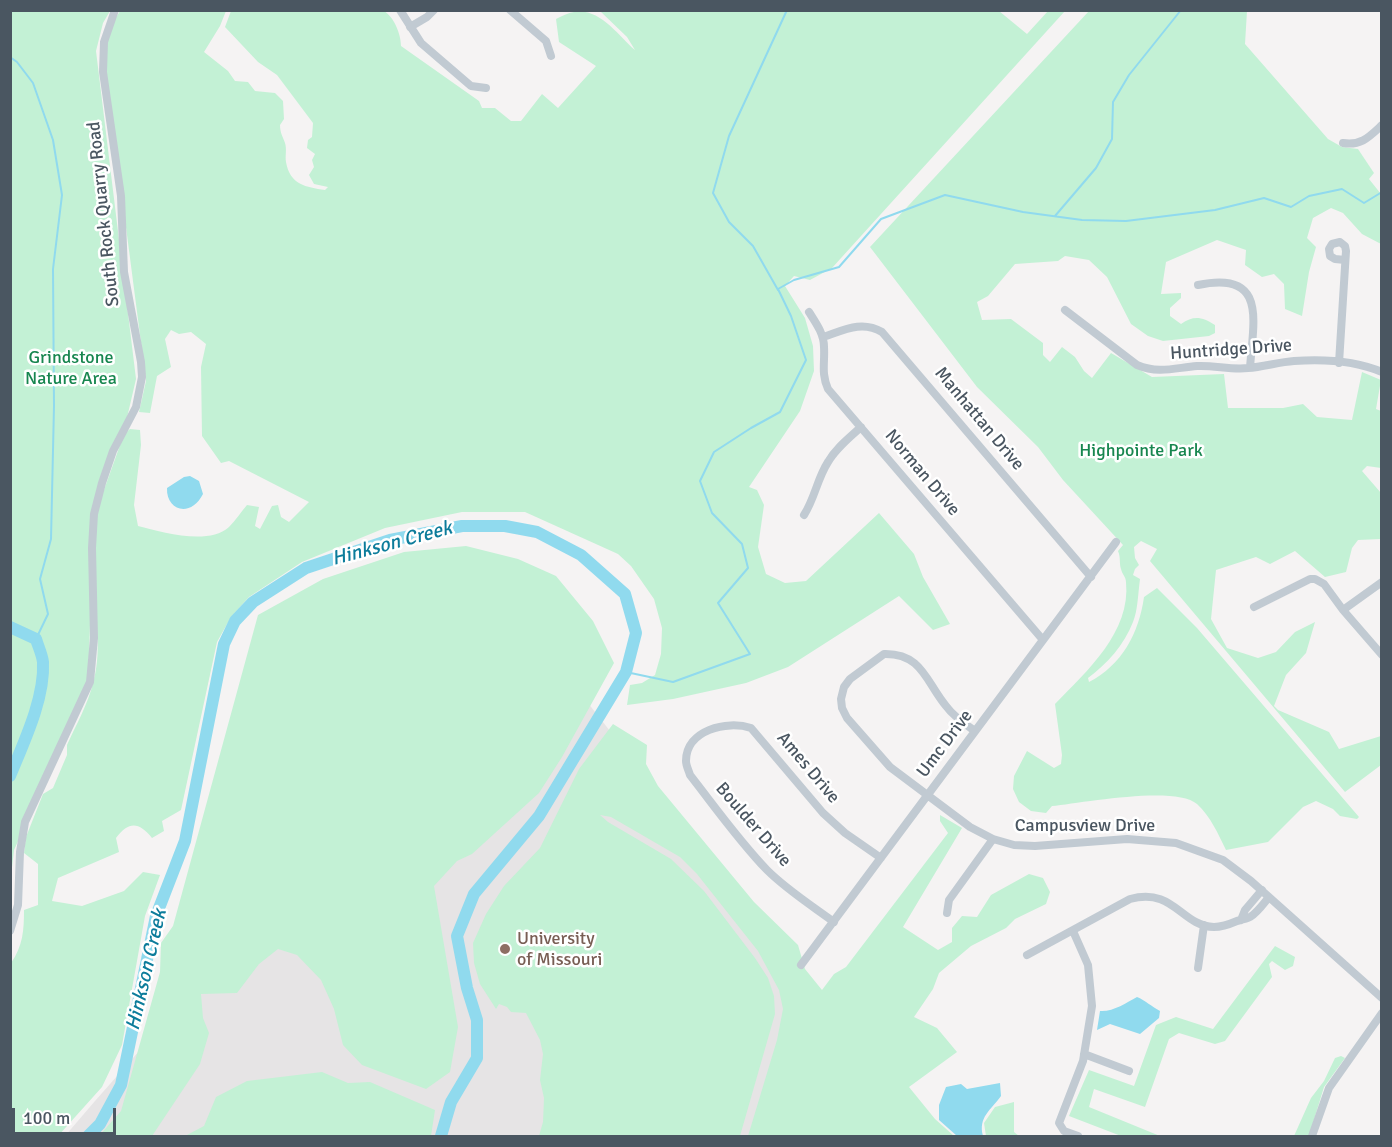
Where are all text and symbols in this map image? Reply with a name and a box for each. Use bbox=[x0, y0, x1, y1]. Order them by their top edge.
street label: South Rock Quarry Road bbox=[84, 120, 124, 308]
street label: Huntridge Drive bbox=[1169, 335, 1293, 365]
park label: Grindstone Nature Area bbox=[25, 347, 117, 389]
street label: Manhattan Drive bbox=[930, 363, 1028, 475]
street label: Norman Drive bbox=[880, 426, 964, 520]
park label: Highpointe Park bbox=[1079, 440, 1203, 462]
water label: Hinkson Creek bbox=[329, 516, 455, 572]
street label: Umc Drive bbox=[913, 706, 977, 782]
street label: Ames Drive bbox=[772, 728, 844, 808]
street label: Boulder Drive bbox=[711, 778, 795, 872]
street label: Campusview Drive bbox=[1015, 815, 1155, 837]
water label: Hinkson Creek bbox=[121, 907, 173, 1033]
place label: University of Missouri bbox=[517, 928, 602, 970]
marker: University of Missouri bbox=[498, 942, 512, 956]
scale bar bbox=[15, 1096, 118, 1134]
text: 100 m bbox=[23, 1107, 70, 1129]

